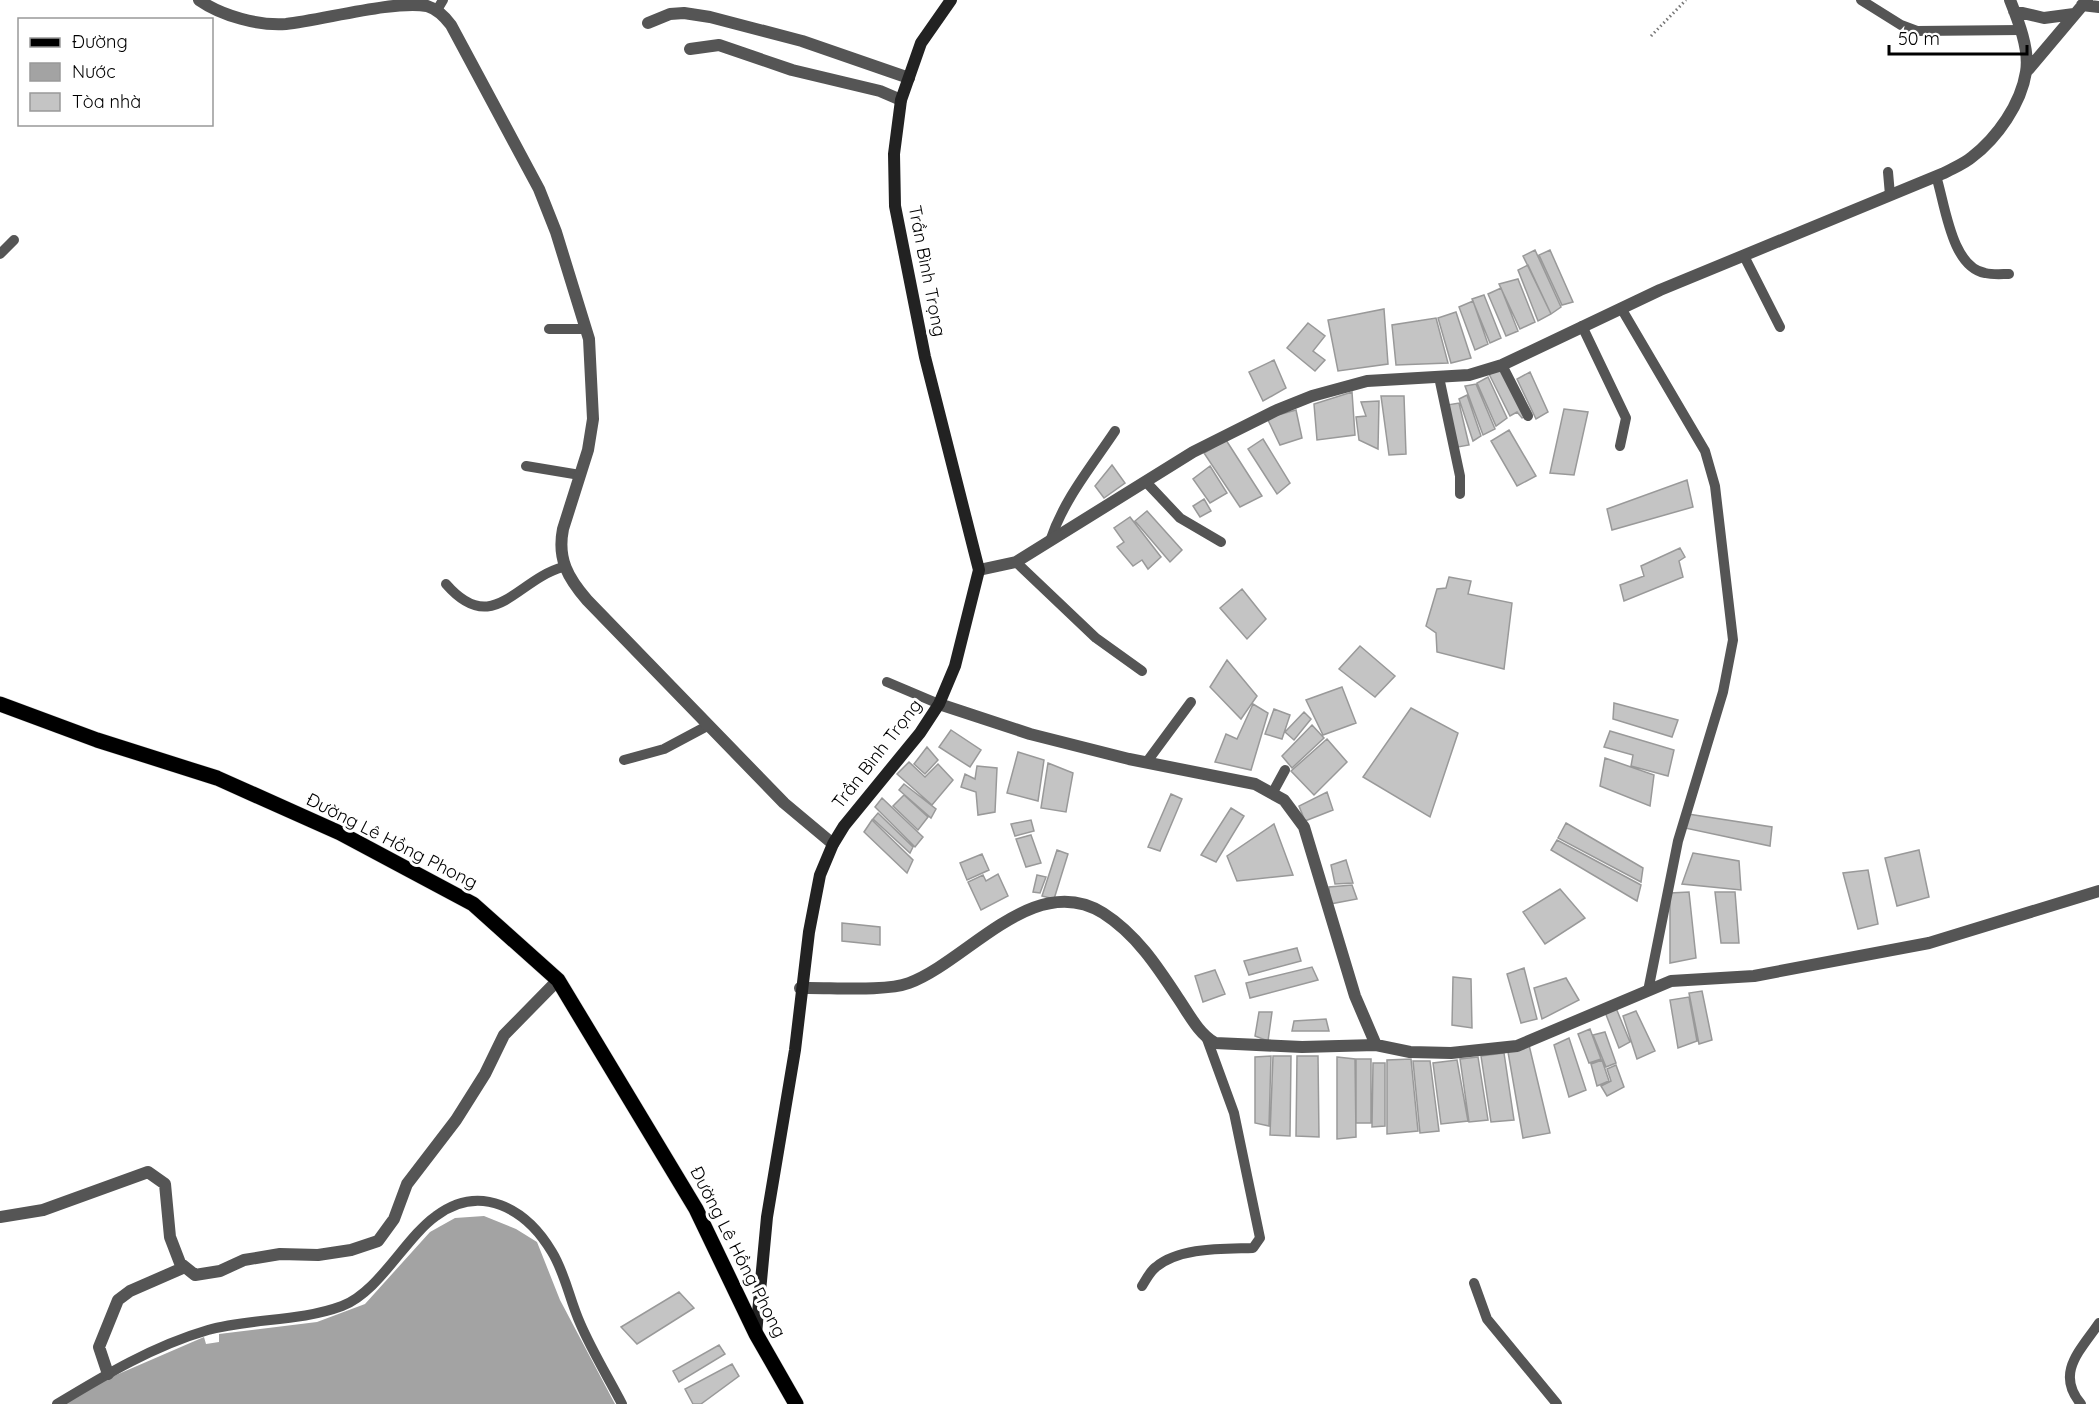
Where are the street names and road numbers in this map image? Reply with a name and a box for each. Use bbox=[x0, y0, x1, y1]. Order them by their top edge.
street label: Trần Bình Trọng bbox=[904, 203, 951, 338]
street label: Trần Bình Trọng bbox=[827, 694, 927, 813]
street label: Đường Lê Hồng Phong bbox=[303, 787, 482, 894]
street label: Đường Lê Hồng Phong bbox=[685, 1162, 792, 1341]

